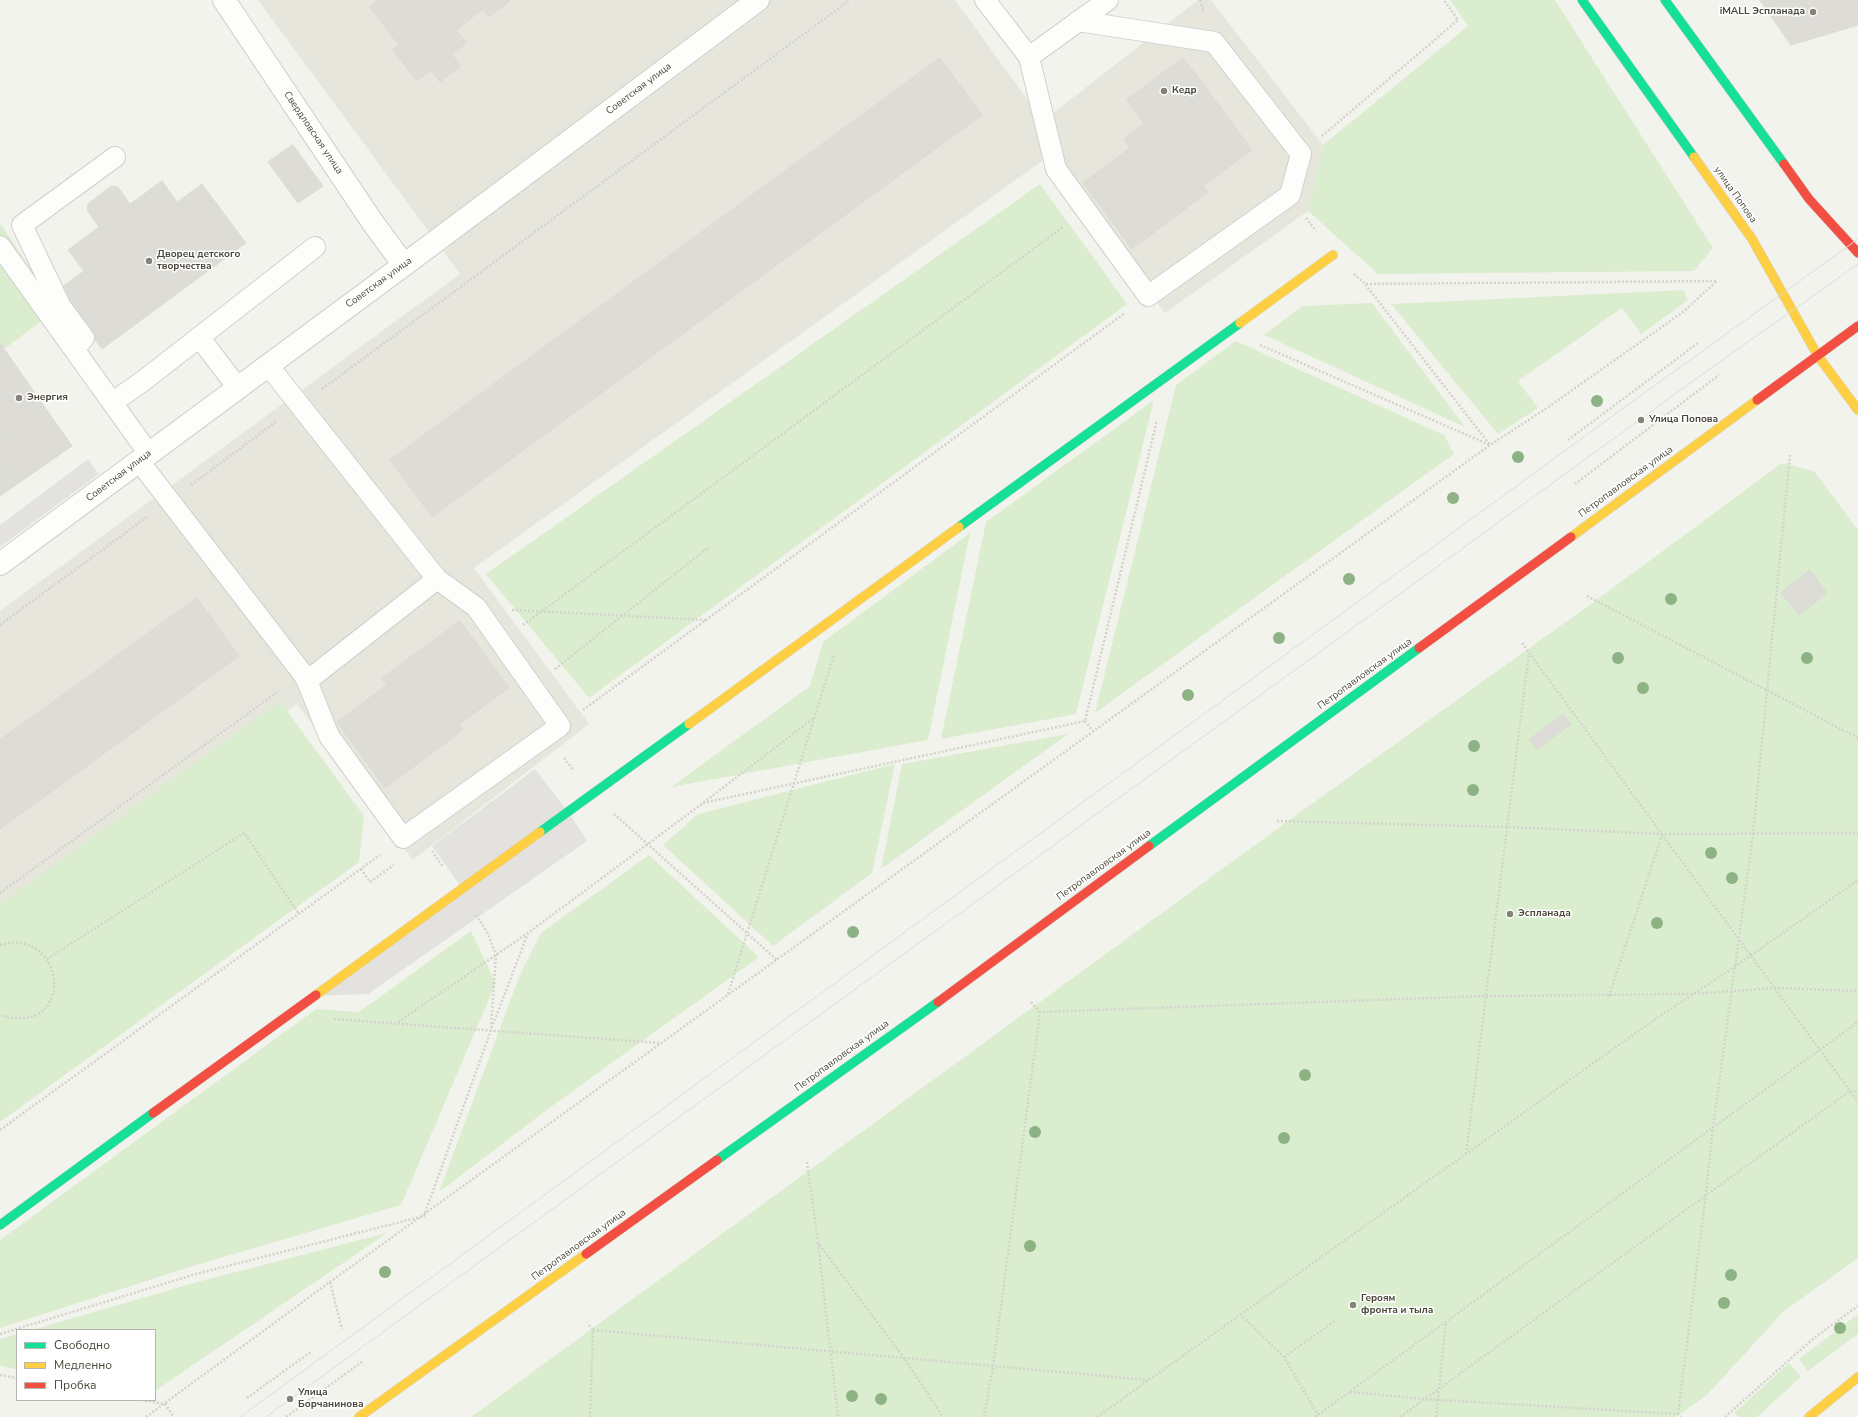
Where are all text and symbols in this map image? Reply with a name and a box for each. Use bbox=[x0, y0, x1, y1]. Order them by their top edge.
place label: iMALL Эспланада bbox=[1720, 6, 1805, 18]
marker: iMALL Эспланада bbox=[1808, 7, 1818, 17]
street label: Советская улица bbox=[604, 60, 674, 118]
place label: Кедр bbox=[1172, 85, 1197, 97]
marker: Кедр bbox=[1159, 86, 1169, 96]
street label: Свердловская улица bbox=[281, 89, 345, 177]
street label: улица Попова bbox=[1711, 165, 1759, 225]
place label: Дворец детского творчества bbox=[157, 249, 240, 272]
street label: Советская улица bbox=[344, 255, 414, 311]
marker: Дворец детского творчества bbox=[144, 256, 154, 266]
place label: Энергия bbox=[27, 392, 68, 404]
marker: Энергия bbox=[14, 393, 24, 403]
place label: Улица Попова bbox=[1649, 414, 1718, 426]
marker: Улица Попова bbox=[1636, 415, 1646, 425]
street label: Петропавловская улица bbox=[1576, 444, 1676, 520]
street label: Советская улица bbox=[84, 447, 154, 505]
street label: Петропавловская улица bbox=[1315, 636, 1415, 712]
street label: Петропавловская улица bbox=[1054, 827, 1154, 903]
place label: Эспланада bbox=[1518, 908, 1571, 920]
marker: Эспланада bbox=[1505, 909, 1515, 919]
street label: Петропавловская улица bbox=[792, 1018, 892, 1094]
street label: Петропавловская улица bbox=[529, 1207, 629, 1283]
place label: Героям фронта и тыла bbox=[1361, 1293, 1433, 1316]
marker: Героям фронта и тыла bbox=[1348, 1300, 1358, 1310]
legend bbox=[16, 1329, 156, 1401]
text: Свободно bbox=[54, 1337, 110, 1353]
text: Медленно bbox=[54, 1357, 112, 1373]
text: Пробка bbox=[54, 1377, 97, 1393]
place label: Улица Борчанинова bbox=[298, 1387, 364, 1410]
marker: Улица Борчанинова bbox=[285, 1394, 295, 1404]

